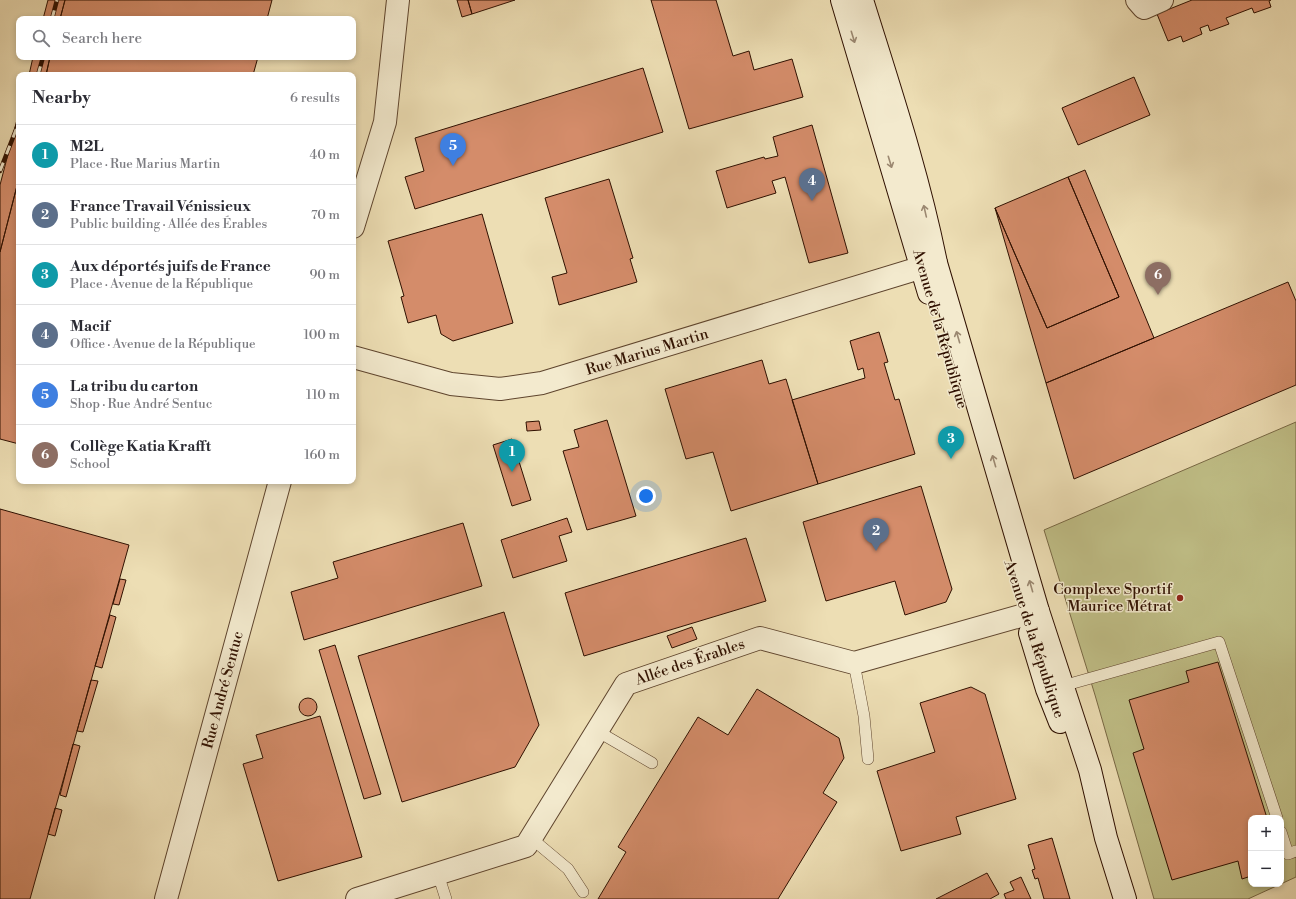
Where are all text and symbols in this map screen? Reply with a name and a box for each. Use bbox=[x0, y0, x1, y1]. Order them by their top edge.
search box bbox=[16, 16, 356, 60]
icon: search bbox=[30, 27, 52, 49]
text: Search here bbox=[62, 29, 142, 48]
one-way arrow bbox=[850, 31, 857, 44]
text: Nearby bbox=[32, 87, 91, 109]
text: 6 results bbox=[290, 90, 340, 106]
pin: 5 bbox=[440, 133, 466, 166]
text: M2L bbox=[70, 137, 104, 156]
text: 1 bbox=[42, 147, 48, 163]
text: 40 m bbox=[310, 147, 340, 163]
one-way arrow bbox=[887, 155, 894, 168]
text: Place · Rue Marius Martin bbox=[70, 156, 220, 172]
pin: 4 bbox=[799, 168, 825, 201]
text: France Travail Vénissieux bbox=[70, 197, 251, 216]
one-way arrow bbox=[921, 205, 929, 218]
text: 2 bbox=[41, 207, 49, 223]
text: 70 m bbox=[311, 207, 340, 223]
text: Public building · Allée des Érables bbox=[70, 216, 267, 232]
street label: Avenue de la République bbox=[908, 246, 972, 411]
text: Aux déportés juifs de France bbox=[70, 257, 271, 276]
pin: 6 bbox=[1145, 262, 1171, 295]
text: 3 bbox=[41, 267, 49, 283]
text: 90 m bbox=[309, 267, 340, 283]
text: Place · Avenue de la République bbox=[70, 276, 253, 292]
text: Macif bbox=[70, 317, 110, 336]
street label: Rue Marius Martin bbox=[583, 324, 711, 380]
text: 4 bbox=[41, 327, 49, 343]
text: 100 m bbox=[304, 327, 340, 343]
one-way arrow bbox=[954, 330, 961, 343]
text: Office · Avenue de la République bbox=[70, 336, 256, 352]
text: La tribu du carton bbox=[70, 377, 198, 396]
text: 5 bbox=[41, 387, 49, 403]
text: 110 m bbox=[306, 387, 340, 403]
text: Shop · Rue André Sentuc bbox=[70, 396, 212, 412]
pin: 3 bbox=[938, 426, 964, 459]
text: Collège Katia Krafft bbox=[70, 437, 211, 456]
pin: 1 bbox=[499, 439, 525, 472]
text: 6 bbox=[41, 447, 49, 463]
text: 160 m bbox=[304, 447, 340, 463]
one-way arrow bbox=[990, 455, 997, 468]
text: School bbox=[70, 456, 110, 472]
your location bbox=[636, 486, 656, 506]
pin: 2 bbox=[863, 518, 889, 551]
street label: Avenue de la République bbox=[999, 557, 1069, 721]
one-way arrow bbox=[1027, 580, 1034, 593]
place label: Complexe Sportif Maurice Métrat bbox=[1053, 580, 1173, 616]
marker: Complexe Sportif Maurice Métrat bbox=[1175, 593, 1185, 603]
street label: Rue André Sentuc bbox=[198, 629, 248, 751]
street label: Allée des Érables bbox=[631, 633, 747, 690]
map controls bbox=[1248, 815, 1284, 887]
button: + bbox=[1248, 815, 1284, 851]
button: − bbox=[1248, 851, 1284, 887]

